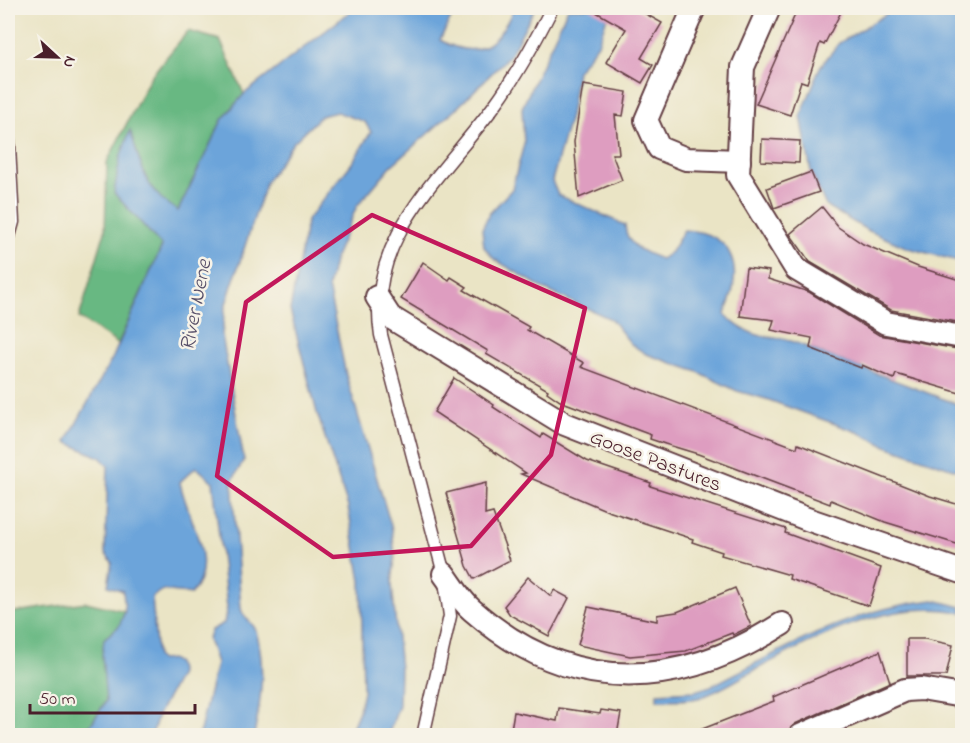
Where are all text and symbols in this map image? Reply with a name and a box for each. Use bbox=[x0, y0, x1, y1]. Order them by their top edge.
north arrow bbox=[27, 27, 87, 87]
text: N bbox=[56, 52, 82, 72]
water label: River Nene bbox=[172, 256, 222, 354]
street label: Goose Pastures bbox=[585, 423, 725, 501]
scale bar bbox=[30, 677, 195, 715]
text: 50 m bbox=[39, 687, 76, 713]

